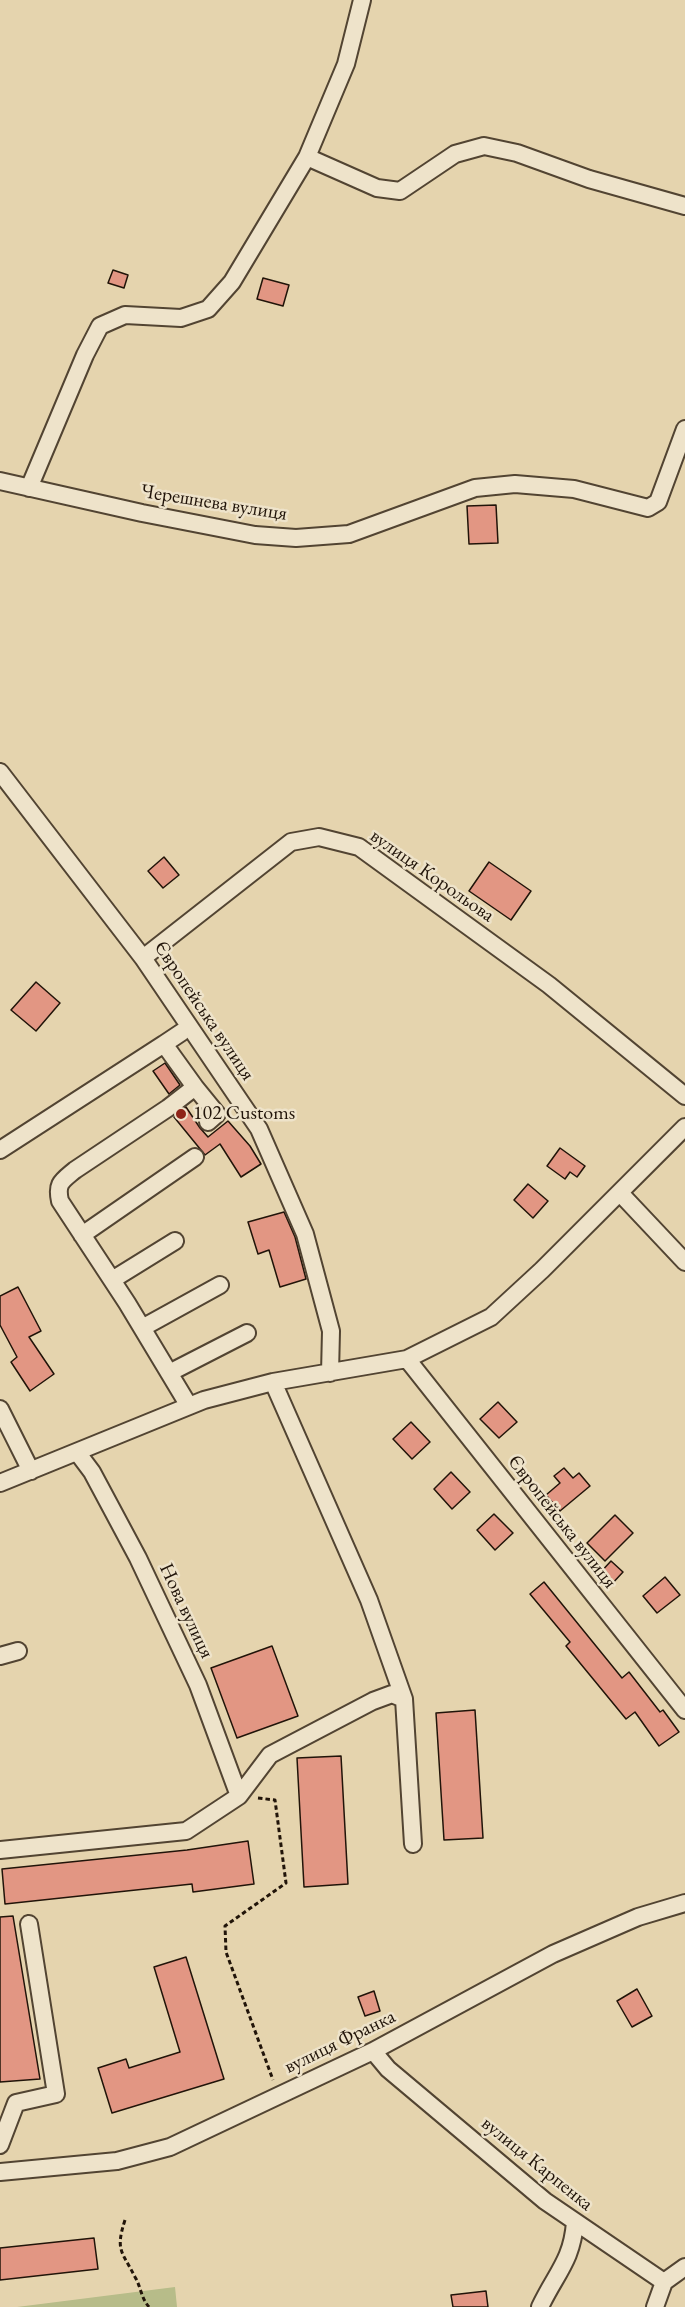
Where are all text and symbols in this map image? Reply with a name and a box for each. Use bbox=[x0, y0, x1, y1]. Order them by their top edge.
street label: Черешнева вулиця bbox=[139, 480, 289, 526]
street label: вулиця Корольова bbox=[365, 824, 499, 928]
street label: Європейська вулиця bbox=[148, 937, 260, 1085]
place label: 102 Customs bbox=[193, 1102, 295, 1126]
marker: 102 Customs bbox=[174, 1107, 188, 1121]
street label: Європейська вулиця bbox=[502, 1450, 622, 1594]
street label: Нова вулиця bbox=[153, 1560, 219, 1662]
street label: вулиця Франка bbox=[280, 2005, 400, 2079]
street label: вулиця Карпенка bbox=[476, 2112, 598, 2216]

